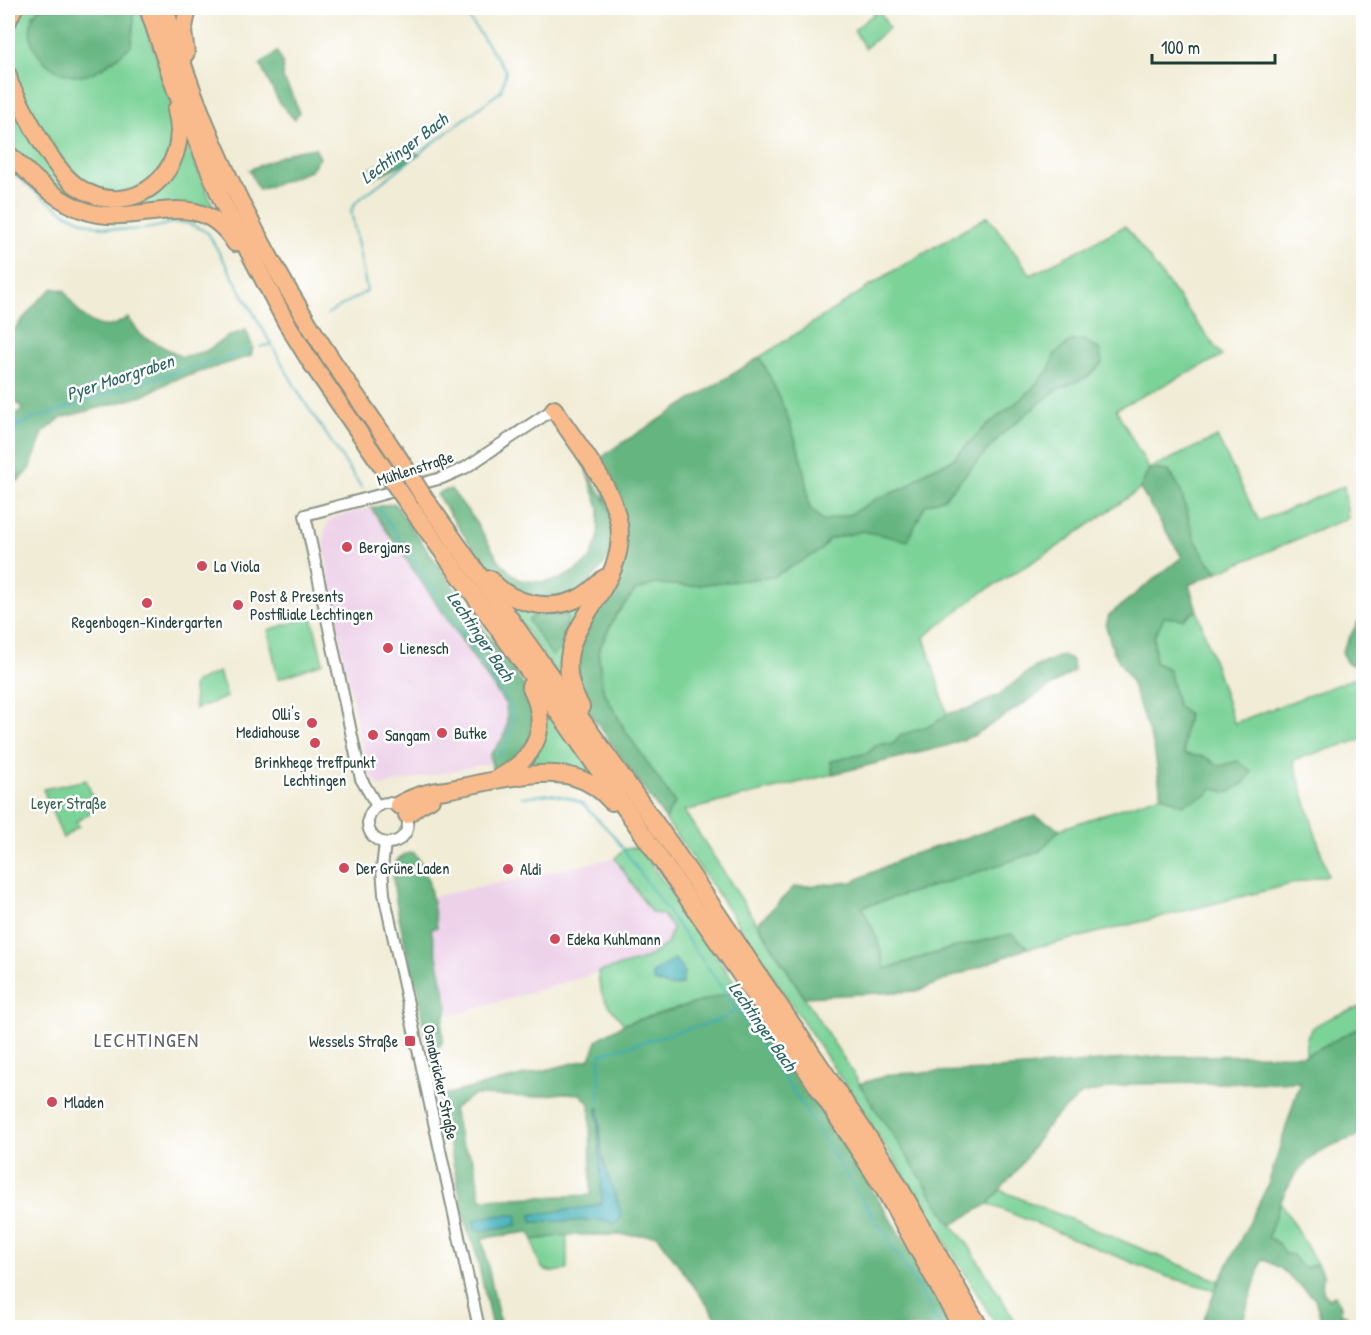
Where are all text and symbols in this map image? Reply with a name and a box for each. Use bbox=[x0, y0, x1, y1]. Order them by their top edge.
scale bar bbox=[1152, 27, 1275, 65]
text: 100 m bbox=[1161, 35, 1200, 60]
water label: Lechtinger Bach bbox=[355, 106, 454, 189]
water label: Pyer Moorgraben bbox=[63, 347, 179, 406]
street label: Mühlenstraße bbox=[374, 445, 457, 491]
place label: Bergjans bbox=[359, 536, 410, 558]
marker: Bergjans bbox=[340, 540, 354, 554]
place label: La Viola bbox=[214, 555, 259, 577]
marker: La Viola bbox=[195, 559, 209, 573]
place label: Post & Presents Postfiliale Lechtingen bbox=[250, 585, 373, 625]
water label: Lechtinger Bach bbox=[442, 586, 521, 687]
marker: Regenbogen-Kindergarten bbox=[140, 596, 154, 610]
marker: Post & Presents Postfiliale Lechtingen bbox=[231, 598, 245, 612]
place label: Regenbogen-Kindergarten bbox=[71, 611, 223, 633]
place label: Lienesch bbox=[400, 637, 449, 659]
marker: Lienesch bbox=[381, 641, 395, 655]
place label: Olli's Mediahouse bbox=[236, 703, 301, 743]
marker: Olli's Mediahouse bbox=[305, 716, 319, 730]
place label: Butke bbox=[454, 722, 488, 744]
place label: Sangam bbox=[385, 724, 430, 746]
marker: Butke bbox=[435, 726, 449, 740]
marker: Sangam bbox=[366, 728, 380, 742]
marker: Brinkhege treffpunkt Lechtingen bbox=[308, 736, 322, 750]
place label: Brinkhege treffpunkt Lechtingen bbox=[254, 751, 376, 791]
park label: Leyer Straße bbox=[31, 792, 107, 814]
place label: Der Grüne Laden bbox=[356, 857, 449, 879]
place label: Aldi bbox=[520, 858, 542, 880]
marker: Der Grüne Laden bbox=[337, 861, 351, 875]
marker: Aldi bbox=[501, 862, 515, 876]
place label: Edeka Kuhlmann bbox=[567, 928, 661, 950]
marker: Edeka Kuhlmann bbox=[548, 932, 562, 946]
water label: Lechtinger Bach bbox=[723, 976, 804, 1077]
street label: Osnabrücker Straße bbox=[418, 1023, 464, 1142]
district label: LECHTINGEN bbox=[94, 1026, 200, 1053]
place label: Wessels Straße bbox=[309, 1030, 399, 1052]
marker: Wessels Straße bbox=[403, 1034, 417, 1048]
place label: Mladen bbox=[64, 1091, 104, 1113]
marker: Mladen bbox=[45, 1095, 59, 1109]

